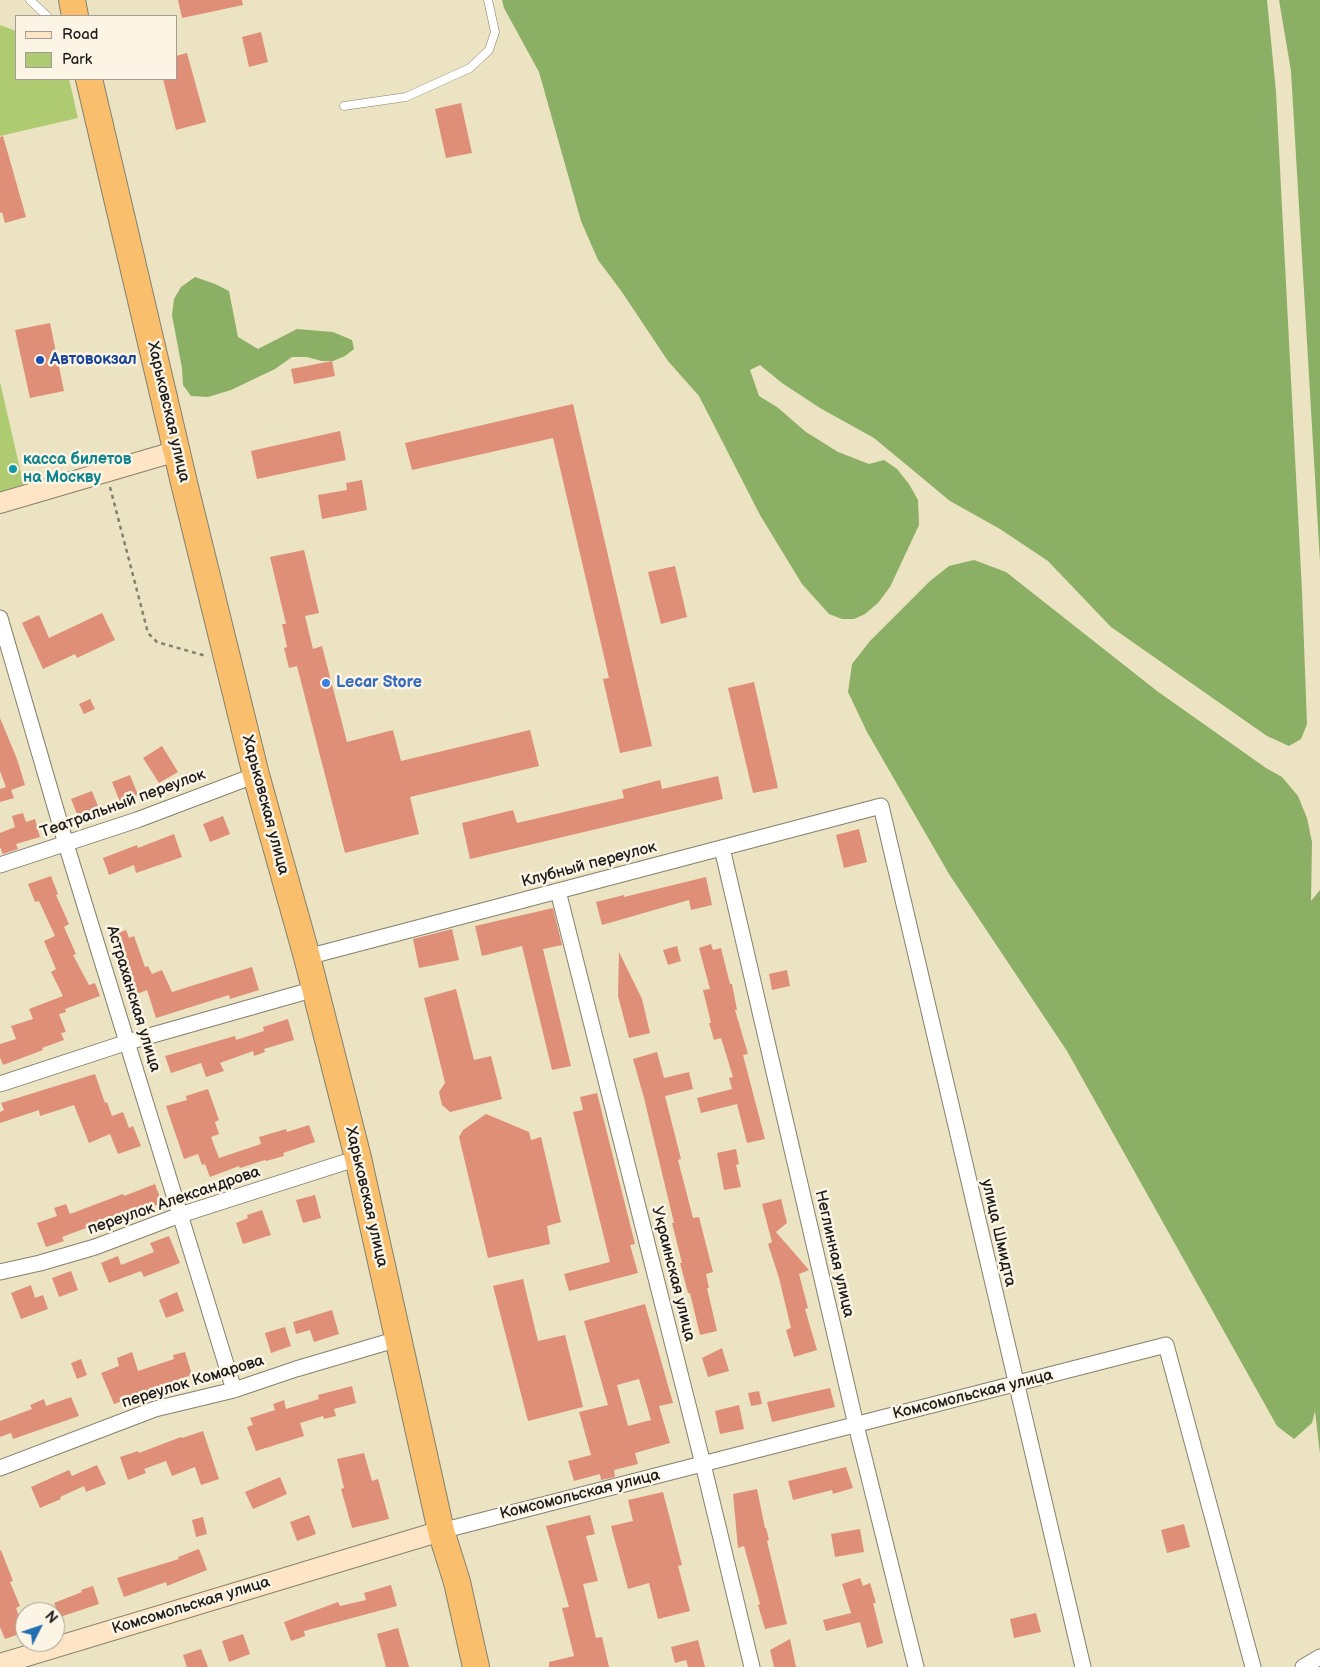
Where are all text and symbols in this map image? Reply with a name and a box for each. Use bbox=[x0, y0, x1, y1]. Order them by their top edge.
legend bbox=[15, 15, 178, 80]
text: Road bbox=[62, 25, 98, 44]
text: Park bbox=[62, 50, 92, 69]
street label: Харьковская улица bbox=[142, 340, 194, 484]
place label: Автовокзал bbox=[50, 350, 137, 370]
marker: Автовокзал bbox=[34, 354, 46, 366]
place label: касса билетов на Москву bbox=[23, 450, 132, 488]
marker: касса билетов на Москву bbox=[7, 463, 19, 475]
place label: Lecar Store bbox=[336, 673, 422, 693]
marker: Lecar Store bbox=[320, 677, 332, 689]
street label: Харьковская улица bbox=[237, 733, 293, 877]
street label: Театральный переулок bbox=[38, 765, 208, 843]
street label: Клубный переулок bbox=[519, 838, 659, 892]
street label: Астраханская улица bbox=[102, 923, 164, 1075]
street label: Харьковская улица bbox=[340, 1125, 392, 1269]
street label: переулок Александрова bbox=[85, 1162, 263, 1240]
street label: улица Шмидта bbox=[976, 1177, 1020, 1289]
street label: Неглинная улица bbox=[810, 1188, 858, 1320]
street label: Украинская улица bbox=[647, 1205, 699, 1343]
street label: переулок Комарова bbox=[120, 1351, 266, 1413]
street label: Комсомольская улица bbox=[891, 1366, 1055, 1424]
street label: Комсомольская улица bbox=[498, 1466, 662, 1524]
street label: Комсомольская улица bbox=[110, 1573, 272, 1639]
north arrow bbox=[15, 1602, 65, 1652]
text: N bbox=[41, 1608, 61, 1627]

